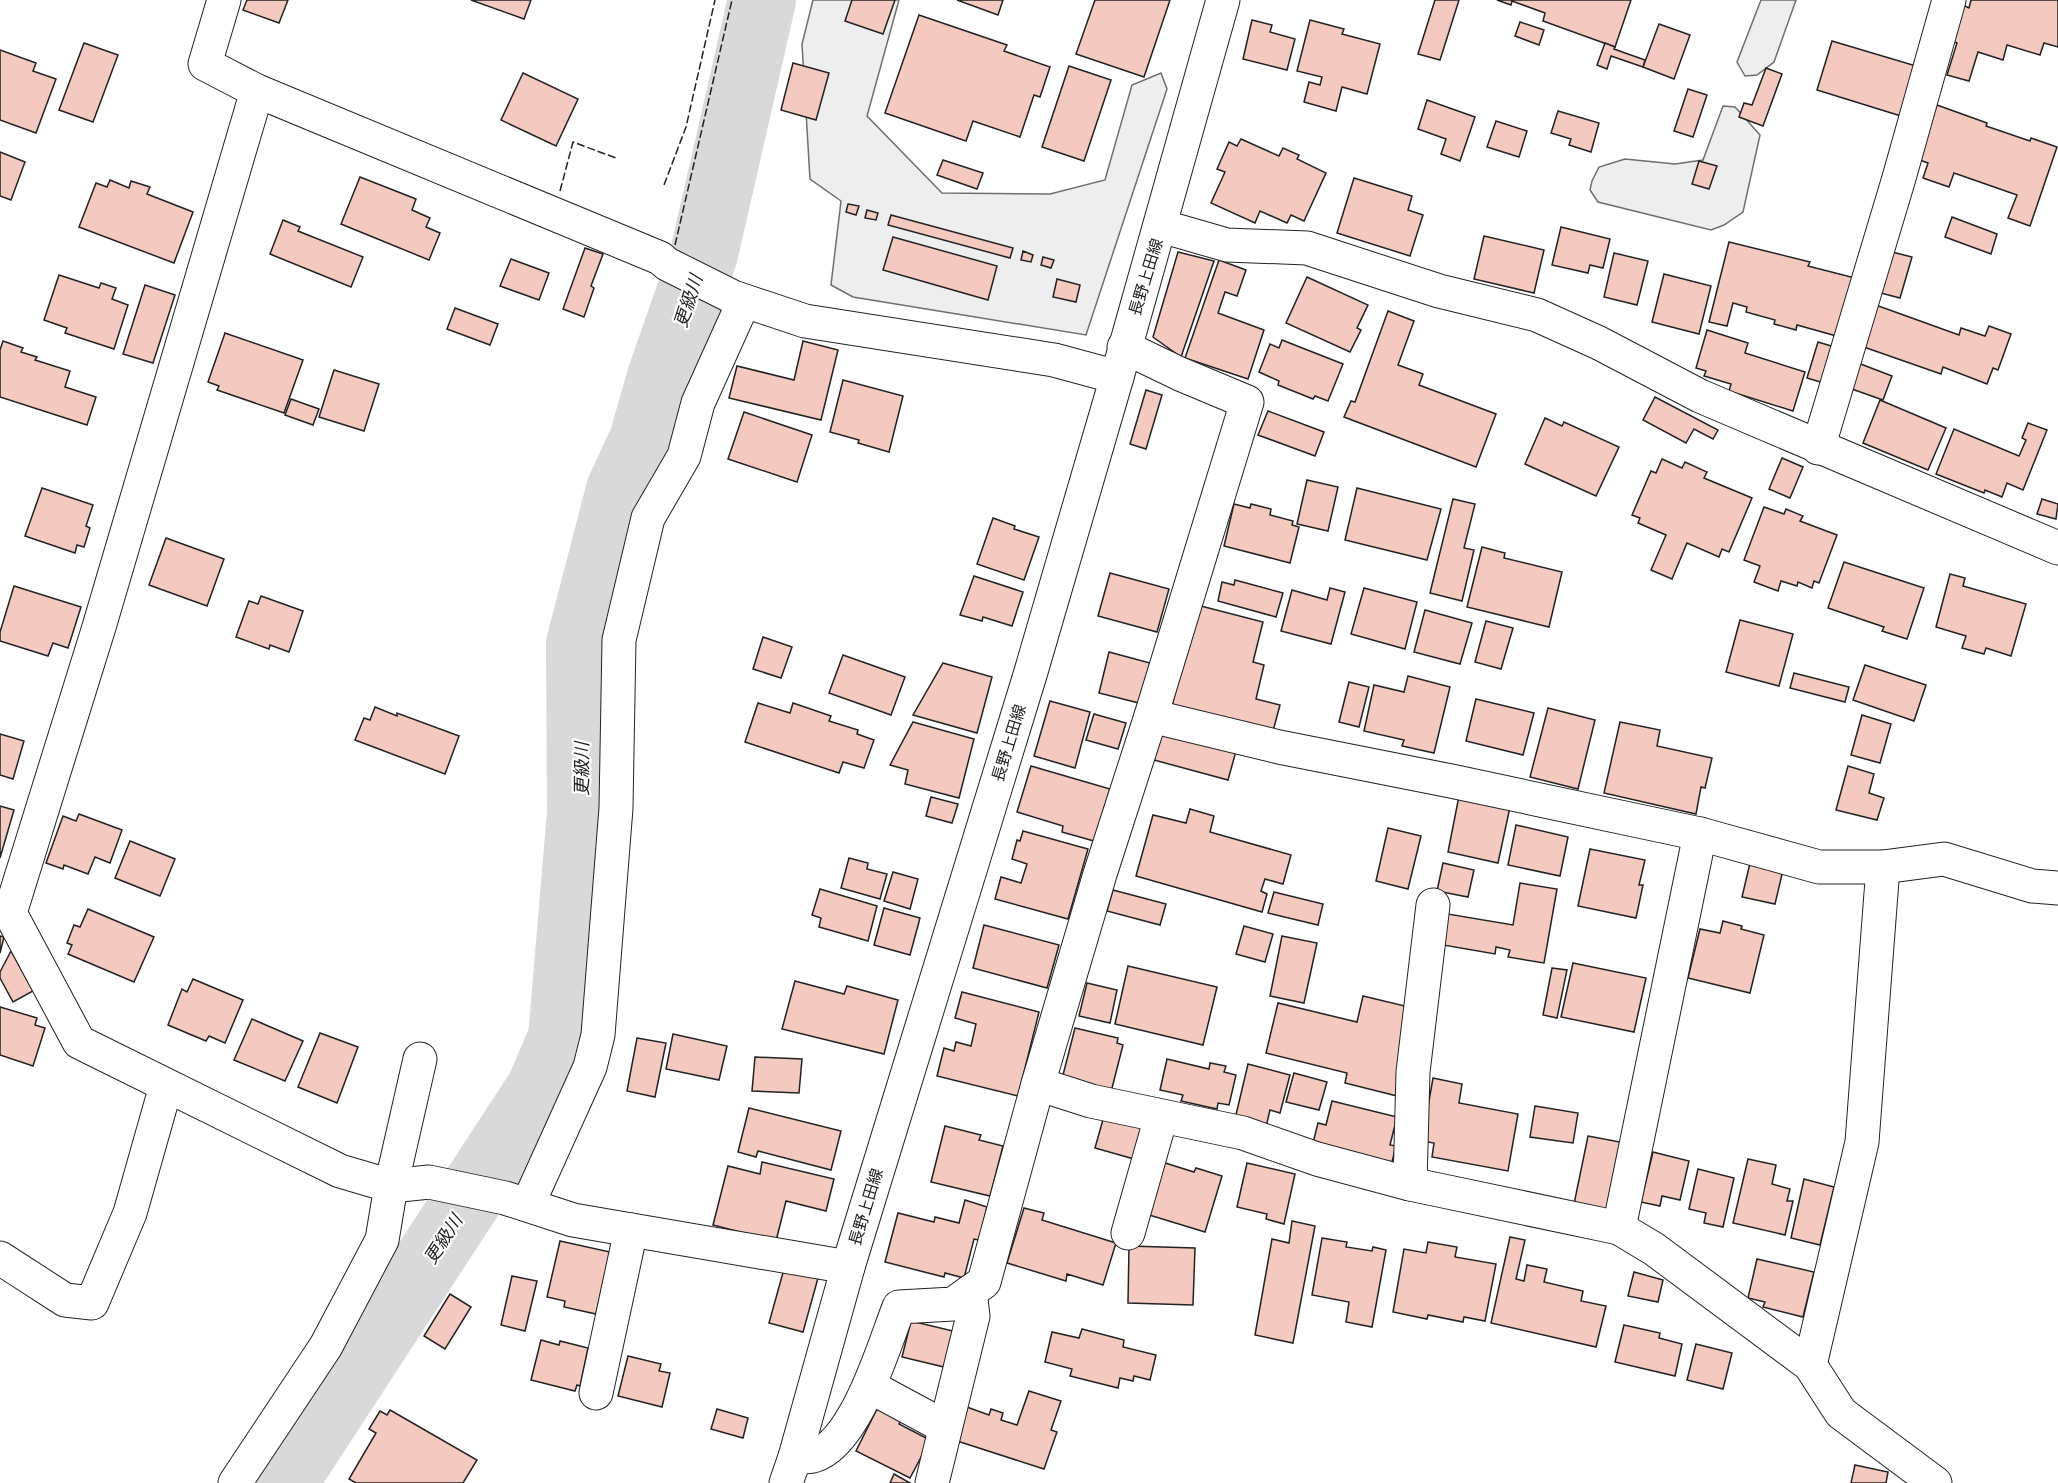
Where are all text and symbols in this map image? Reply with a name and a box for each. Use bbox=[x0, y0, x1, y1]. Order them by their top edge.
street label: 長野上田線 bbox=[1125, 236, 1167, 318]
water label: 更級川 bbox=[670, 270, 707, 330]
street label: 長野上田線 bbox=[988, 702, 1030, 784]
water label: 更級川 bbox=[571, 740, 592, 796]
street label: 長野上田線 bbox=[845, 1166, 887, 1248]
water label: 更級川 bbox=[419, 1209, 468, 1267]

